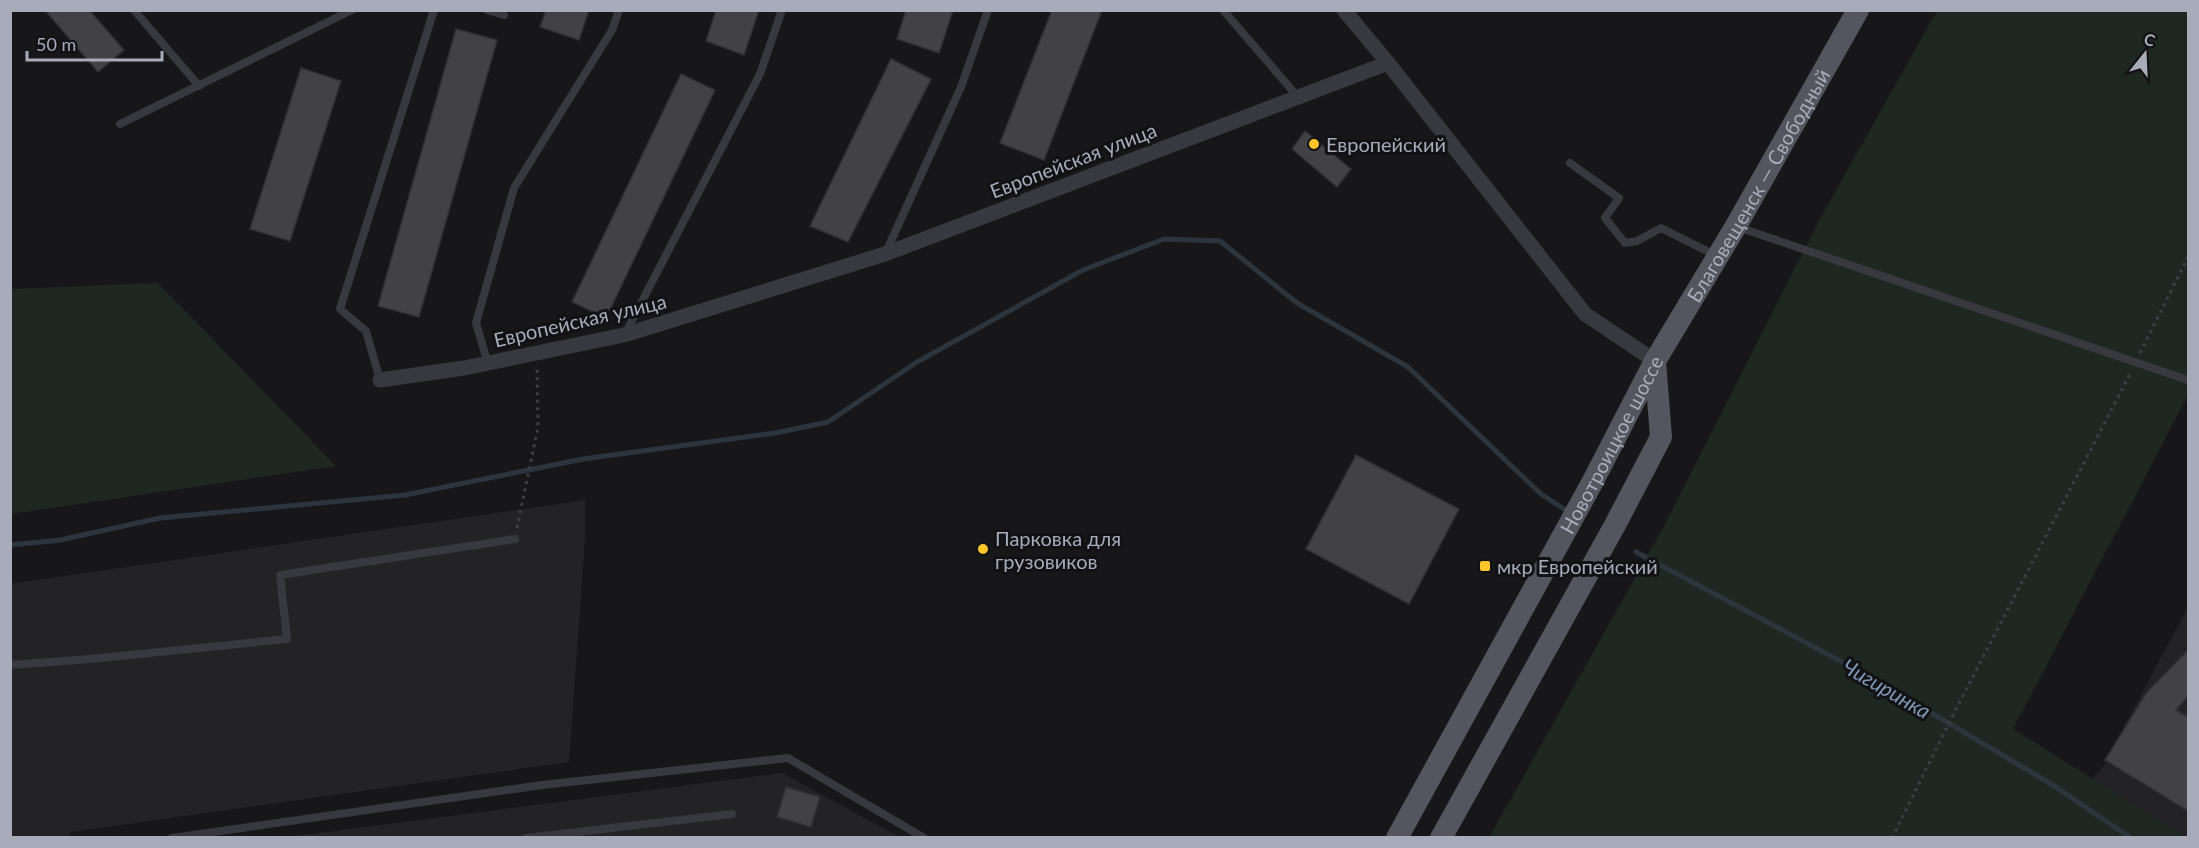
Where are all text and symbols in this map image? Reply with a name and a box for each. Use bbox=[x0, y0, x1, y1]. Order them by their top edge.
scale bar bbox=[27, 24, 162, 62]
north arrow bbox=[2115, 24, 2175, 84]
text: С bbox=[2142, 29, 2158, 50]
text: 50 m bbox=[36, 33, 76, 55]
street label: Благовещенск — Свободный bbox=[1681, 64, 1834, 306]
street label: Европейская улица bbox=[986, 117, 1160, 203]
place label: Европейский bbox=[1326, 132, 1446, 156]
marker: Европейский bbox=[1307, 137, 1321, 151]
street label: Европейская улица bbox=[491, 288, 669, 352]
street label: Новотроицкое шоссе bbox=[1555, 352, 1668, 538]
place label: Парковка для грузовиков bbox=[995, 526, 1121, 573]
marker: Парковка для грузовиков bbox=[976, 542, 990, 556]
place label: мкр Европейский bbox=[1497, 554, 1658, 578]
marker: мкр Европейский bbox=[1478, 559, 1492, 573]
water label: Чигиринка bbox=[1839, 653, 1935, 723]

